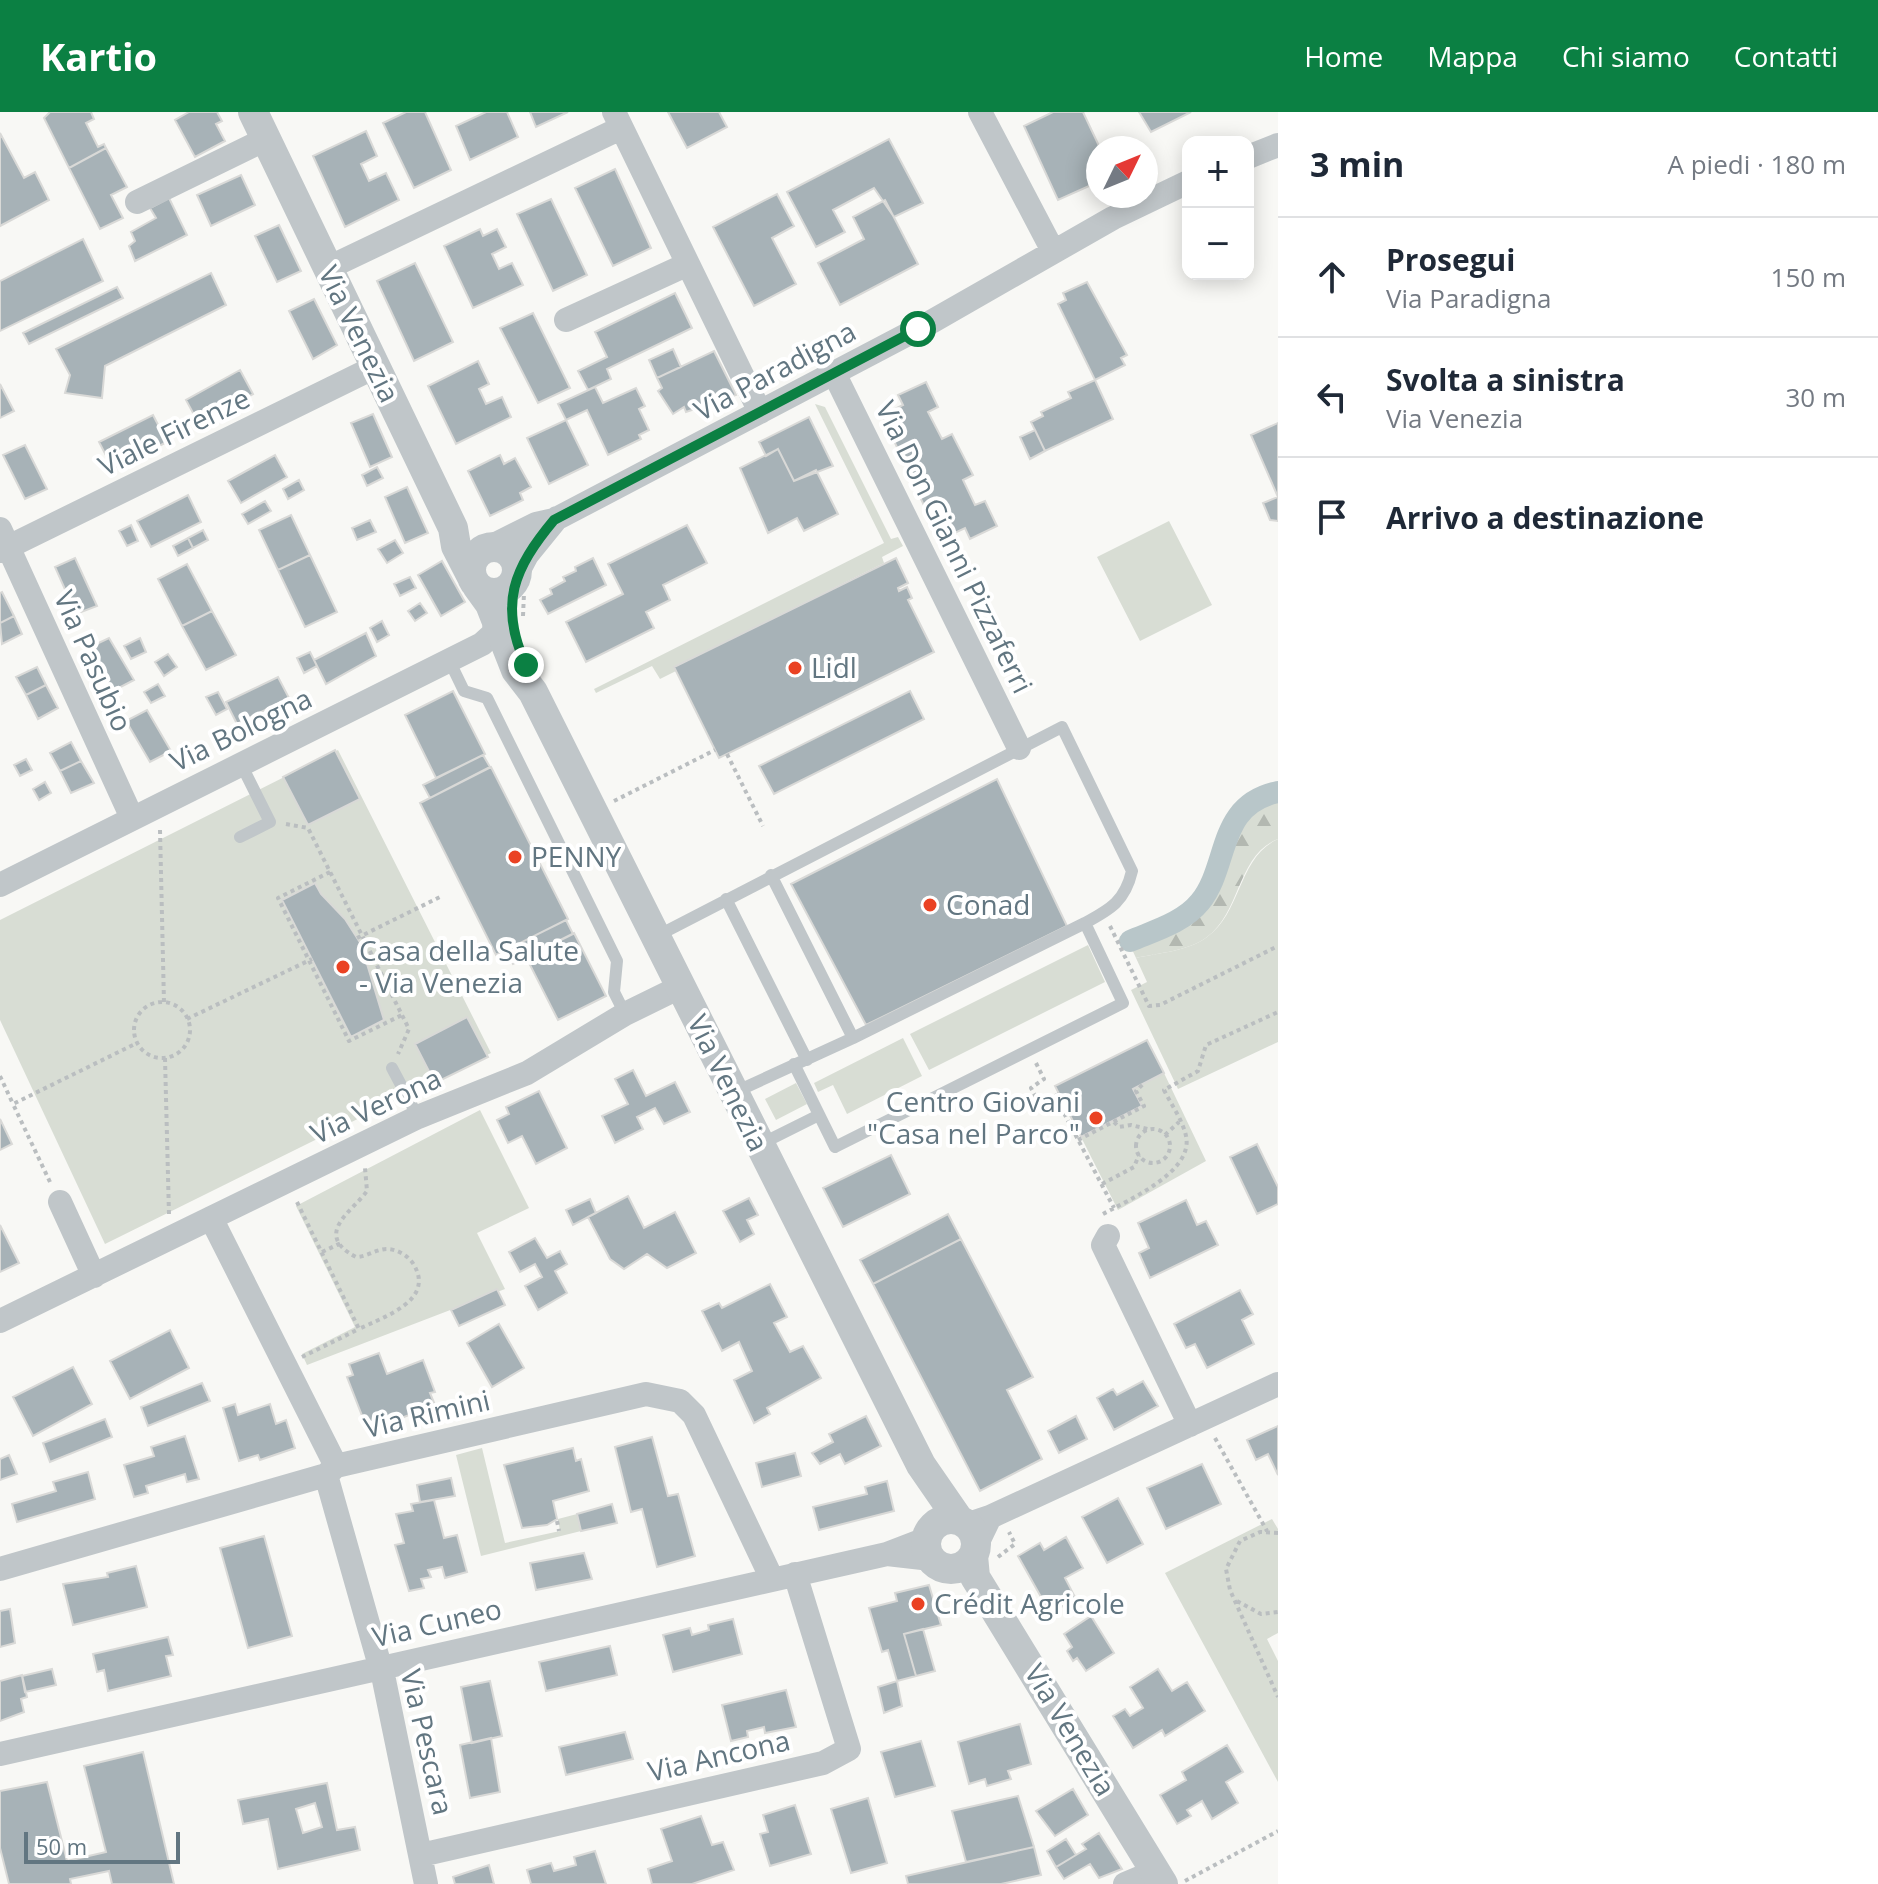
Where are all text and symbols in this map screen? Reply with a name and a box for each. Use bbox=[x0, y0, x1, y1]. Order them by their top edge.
text: Kartio bbox=[40, 30, 157, 82]
text: Home bbox=[1304, 37, 1383, 75]
text: Mappa bbox=[1427, 37, 1518, 75]
text: Chi siamo bbox=[1562, 37, 1690, 75]
text: Contatti bbox=[1734, 37, 1838, 75]
north arrow bbox=[1086, 136, 1158, 208]
map controls bbox=[1182, 136, 1254, 280]
button: + bbox=[1182, 136, 1254, 208]
text: 3 min bbox=[1310, 141, 1404, 187]
text: A piedi · 180 m bbox=[1668, 146, 1846, 182]
button: − bbox=[1182, 208, 1254, 280]
text: Prosegui bbox=[1386, 239, 1516, 280]
icon: ahead bbox=[1310, 255, 1354, 299]
street label: Via Venezia bbox=[310, 259, 409, 408]
text: 150 m bbox=[1771, 259, 1846, 295]
text: Via Paradigna bbox=[1386, 280, 1551, 316]
route start bbox=[900, 311, 936, 347]
street label: Via Paradigna bbox=[687, 312, 862, 429]
text: Svolta a sinistra bbox=[1386, 359, 1625, 400]
icon: left bbox=[1310, 375, 1354, 419]
street label: Viale Firenze bbox=[91, 378, 256, 484]
text: 30 m bbox=[1785, 379, 1846, 415]
street label: Via Don Gianni Pizzaferri bbox=[868, 394, 1042, 699]
text: Via Venezia bbox=[1386, 400, 1523, 436]
icon: arrive bbox=[1310, 495, 1354, 539]
text: Arrivo a destinazione bbox=[1386, 497, 1704, 538]
street label: Via Pasubio bbox=[46, 584, 142, 737]
route end bbox=[508, 647, 544, 683]
place label: Lidl bbox=[811, 648, 857, 686]
marker: Lidl bbox=[786, 659, 804, 677]
street label: Via Bologna bbox=[163, 678, 318, 780]
place label: PENNY bbox=[531, 837, 622, 875]
marker: PENNY bbox=[506, 848, 524, 866]
place label: Conad bbox=[946, 885, 1030, 923]
marker: Conad bbox=[921, 896, 939, 914]
place label: Casa della Salute - Via Venezia bbox=[359, 931, 579, 1001]
marker: Casa della Salute - Via Venezia bbox=[334, 958, 352, 976]
street label: Via Venezia bbox=[679, 1008, 778, 1157]
street label: Via Verona bbox=[304, 1058, 447, 1152]
place label: Centro Giovani "Casa nel Parco" bbox=[867, 1082, 1080, 1152]
marker: Centro Giovani "Casa nel Parco" bbox=[1087, 1109, 1105, 1127]
street label: Via Rimini bbox=[360, 1380, 494, 1446]
place label: Crédit Agricole bbox=[934, 1584, 1125, 1622]
street label: Via Cuneo bbox=[369, 1589, 505, 1655]
marker: Crédit Agricole bbox=[909, 1595, 927, 1613]
street label: Via Venezia bbox=[1017, 1656, 1125, 1803]
street label: Via Pescara bbox=[393, 1665, 463, 1818]
street label: Via Ancona bbox=[644, 1720, 793, 1790]
scale bar bbox=[24, 1828, 180, 1864]
text: 50 m bbox=[36, 1831, 87, 1861]

